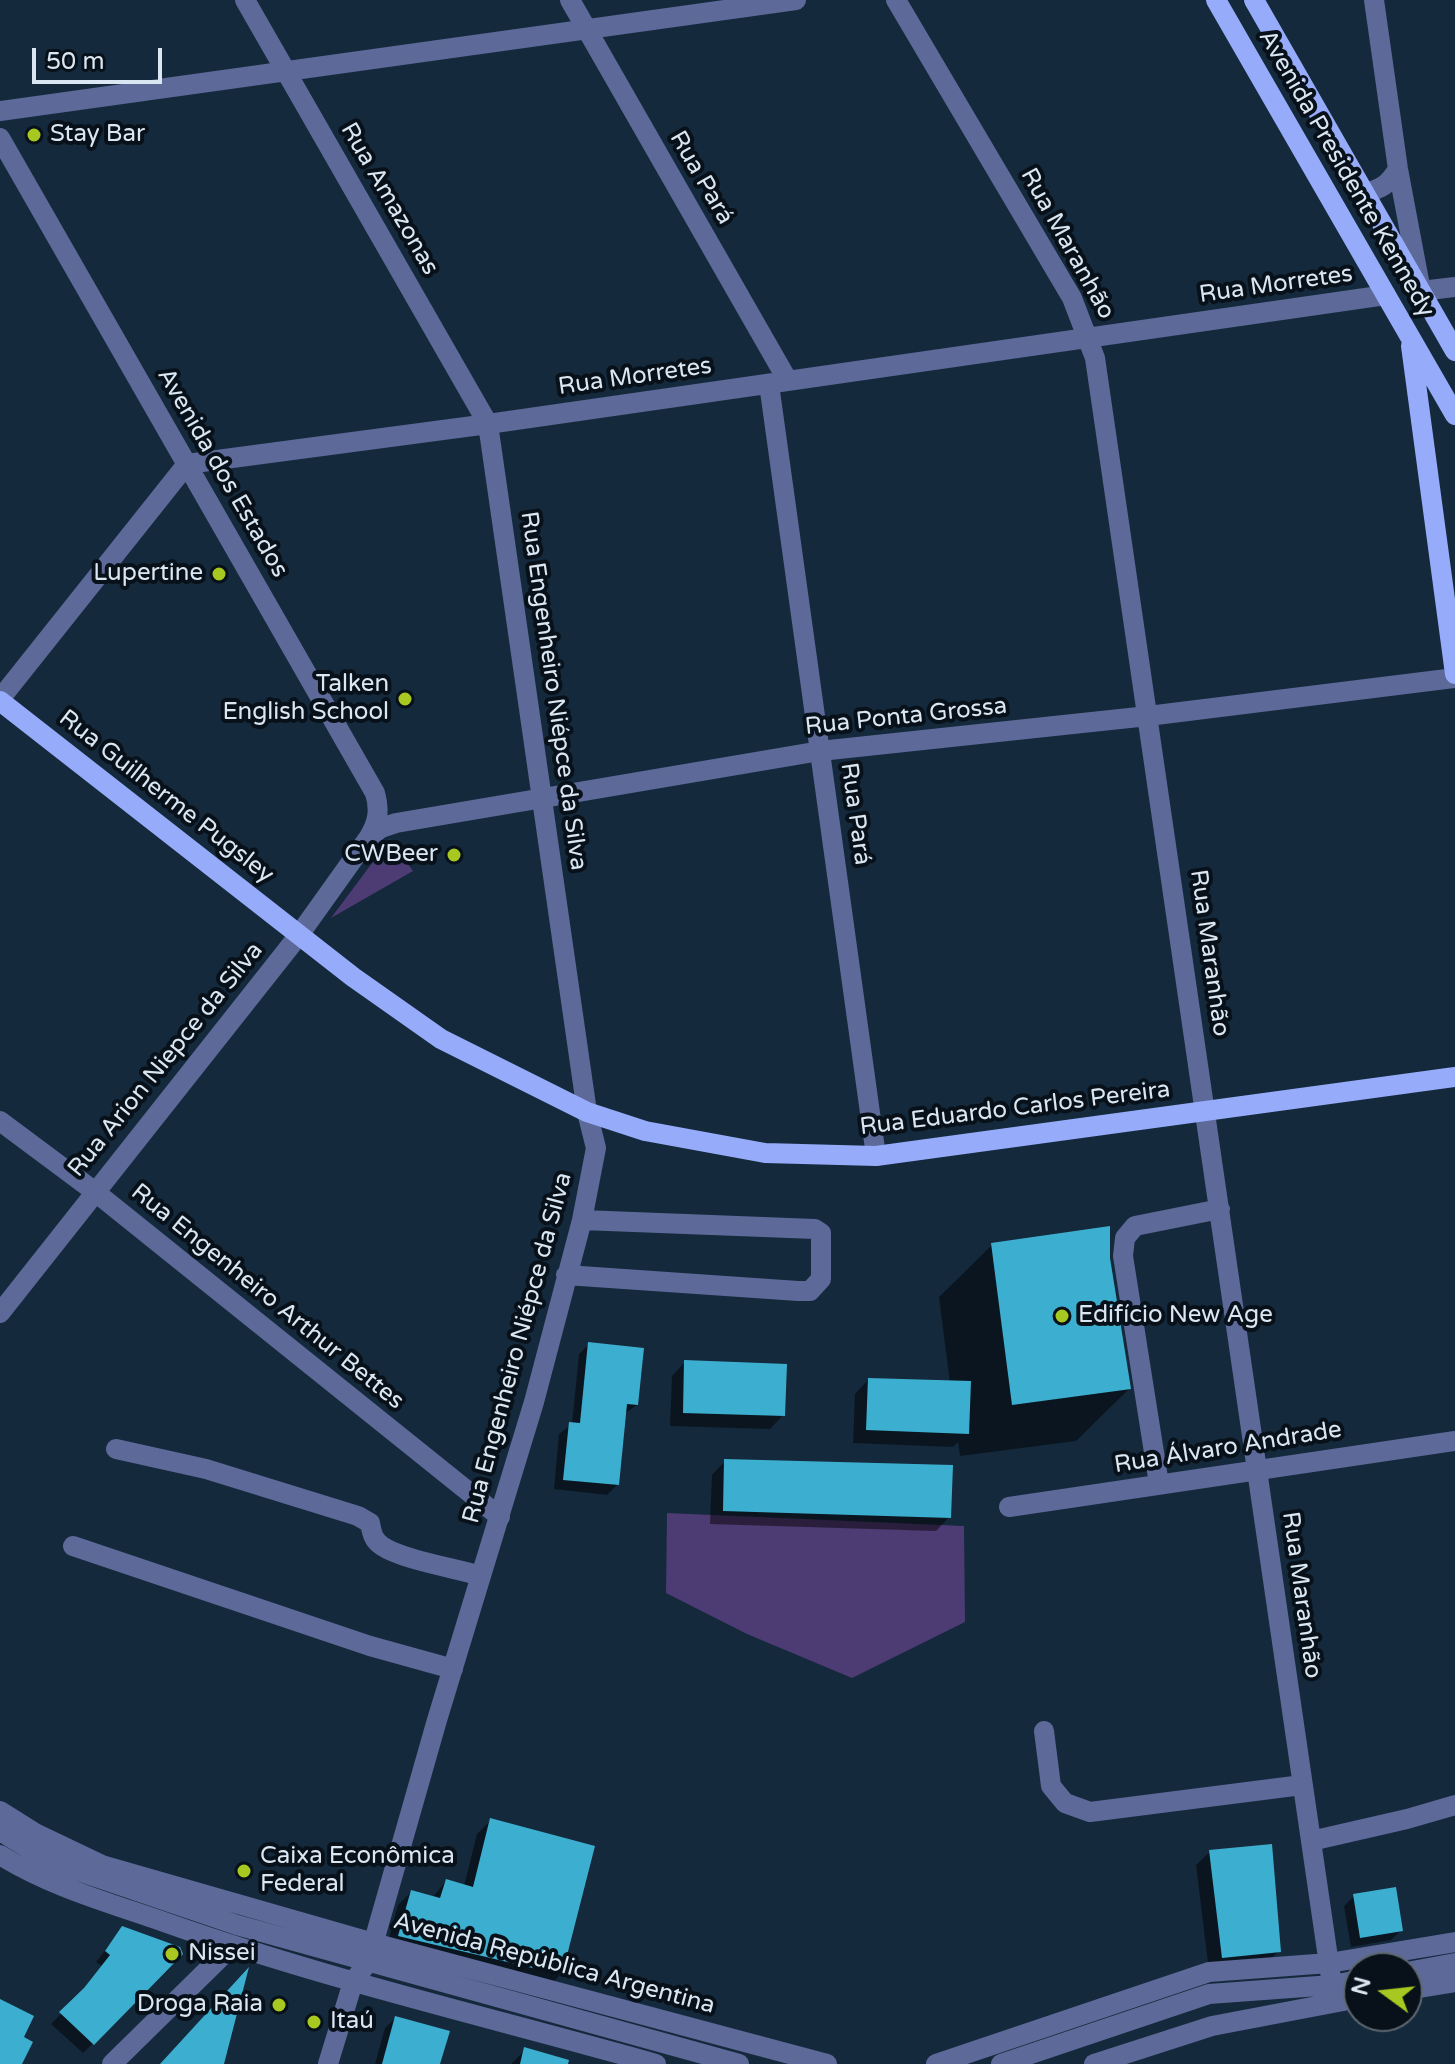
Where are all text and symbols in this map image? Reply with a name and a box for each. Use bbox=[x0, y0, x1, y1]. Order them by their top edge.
street label: Avenida Presidente Kennedy bbox=[1252, 25, 1440, 323]
scale bar bbox=[36, 32, 166, 82]
text: 50 m bbox=[46, 47, 104, 76]
street label: Rua Amazonas bbox=[334, 118, 444, 280]
place label: Stay Bar bbox=[50, 121, 145, 149]
marker: Stay Bar bbox=[25, 126, 43, 144]
street label: Rua Pará bbox=[663, 126, 739, 230]
street label: Rua Maranhão bbox=[1014, 164, 1120, 324]
street label: Rua Morretes bbox=[1197, 260, 1355, 310]
street label: Rua Morretes bbox=[556, 352, 714, 402]
street label: Avenida dos Estados bbox=[150, 363, 294, 583]
street label: Rua Engenheiro Niépce da Silva bbox=[514, 510, 592, 872]
place label: Lupertine bbox=[93, 560, 203, 588]
marker: Lupertine bbox=[210, 565, 228, 583]
place label: Talken English School bbox=[222, 671, 389, 727]
marker: Talken English School bbox=[396, 690, 414, 708]
street label: Rua Ponta Grossa bbox=[803, 692, 1009, 742]
street label: Rua Guilherme Pugsley bbox=[53, 704, 279, 890]
street label: Rua Pará bbox=[834, 761, 876, 867]
place label: CWBeer bbox=[344, 841, 438, 869]
marker: CWBeer bbox=[445, 846, 463, 864]
street label: Rua Maranhão bbox=[1183, 868, 1235, 1038]
street label: Rua Arion Niepce da Silva bbox=[62, 937, 270, 1183]
street label: Rua Eduardo Carlos Pereira bbox=[858, 1076, 1172, 1142]
street label: Rua Engenheiro Niépce da Silva bbox=[457, 1169, 579, 1527]
street label: Rua Engenheiro Arthur Bettes bbox=[125, 1178, 409, 1416]
place label: Edifício New Age bbox=[1078, 1302, 1273, 1330]
marker: Edifício New Age bbox=[1053, 1307, 1071, 1325]
street label: Rua Álvaro Andrade bbox=[1112, 1416, 1344, 1480]
street label: Rua Maranhão bbox=[1275, 1510, 1327, 1680]
place label: Caixa Econômica Federal bbox=[260, 1843, 455, 1899]
marker: Caixa Econômica Federal bbox=[235, 1862, 253, 1880]
street label: Avenida República Argentina bbox=[390, 1907, 718, 2021]
place label: Nissei bbox=[188, 1940, 256, 1968]
marker: Nissei bbox=[163, 1945, 181, 1963]
north arrow bbox=[1343, 1952, 1423, 2032]
text: N bbox=[1347, 1974, 1377, 1998]
place label: Droga Raia bbox=[137, 1991, 263, 2019]
marker: Droga Raia bbox=[270, 1996, 288, 2014]
place label: Itaú bbox=[330, 2008, 374, 2036]
marker: Itaú bbox=[305, 2013, 323, 2031]

